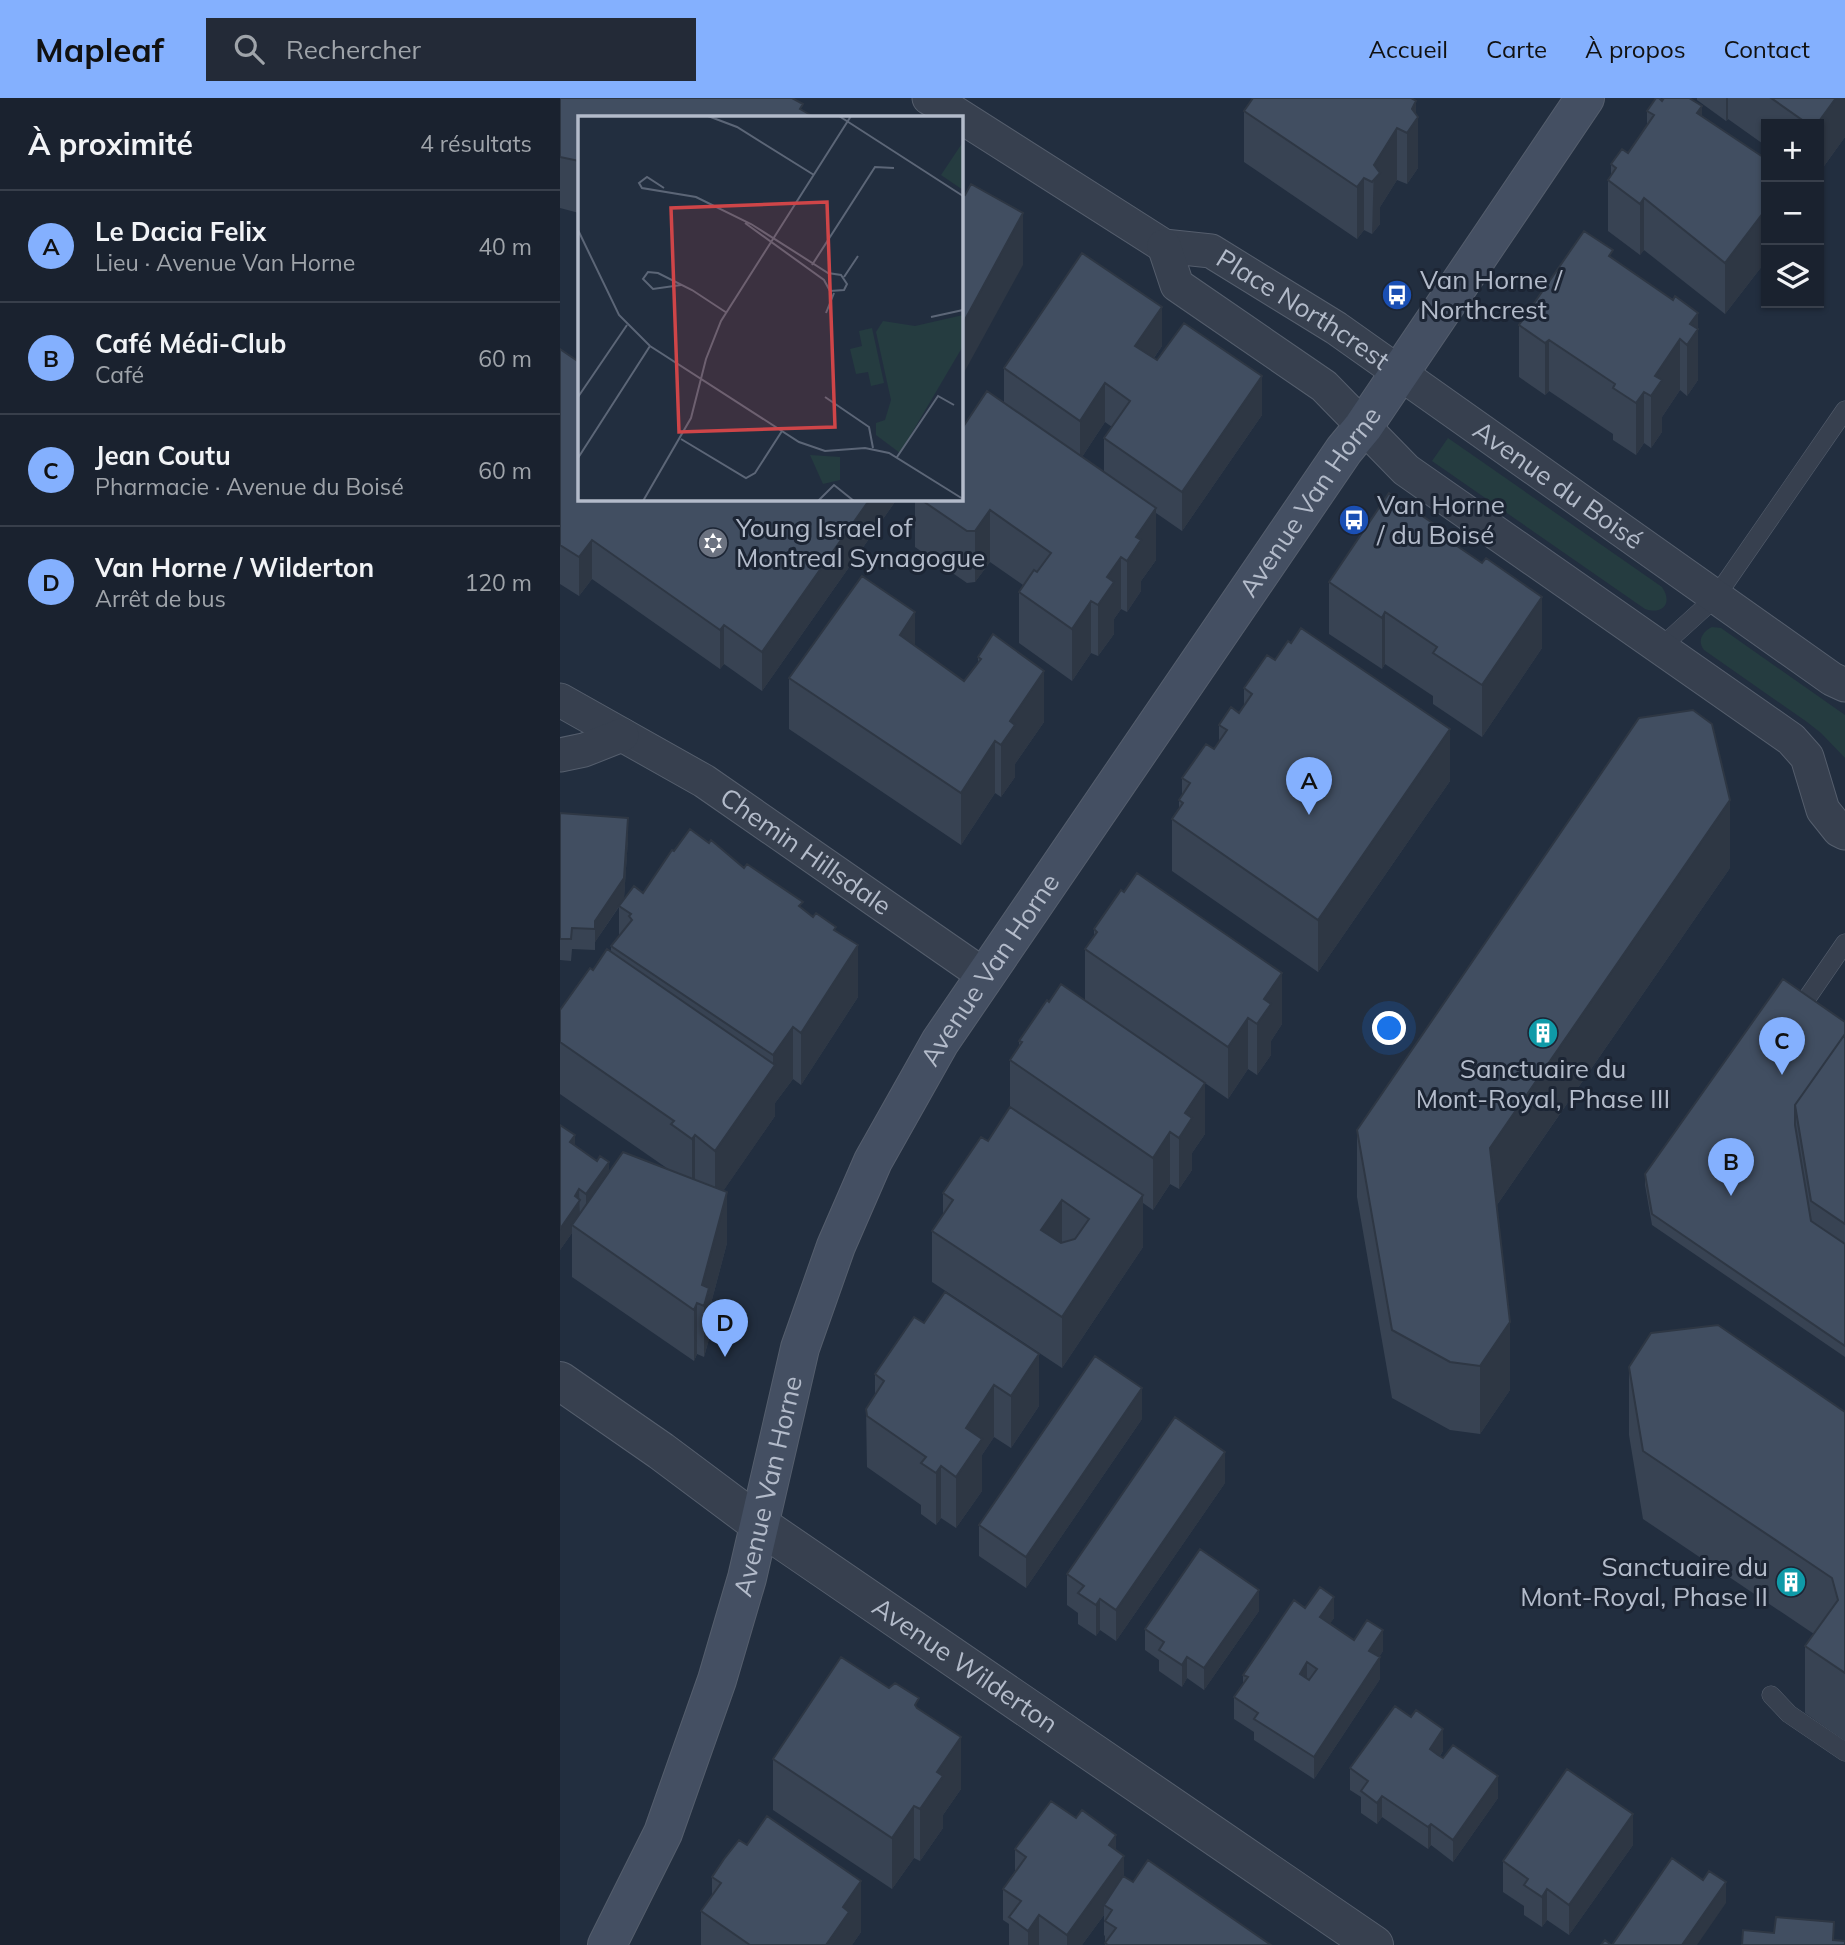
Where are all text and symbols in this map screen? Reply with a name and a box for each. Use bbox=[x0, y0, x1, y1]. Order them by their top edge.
search box bbox=[206, 18, 696, 81]
text: Mapleaf bbox=[35, 29, 164, 70]
icon: search bbox=[230, 30, 268, 68]
text: Rechercher bbox=[286, 33, 421, 66]
text: Accueil bbox=[1369, 34, 1448, 64]
text: Carte bbox=[1486, 34, 1547, 64]
text: À propos bbox=[1585, 34, 1686, 64]
text: Contact bbox=[1724, 34, 1810, 64]
inset map bbox=[578, 116, 962, 500]
map controls bbox=[1761, 119, 1824, 308]
button: + bbox=[1761, 119, 1824, 182]
text: À proximité bbox=[28, 125, 193, 163]
text: 4 résultats bbox=[420, 129, 532, 158]
button: − bbox=[1761, 182, 1824, 245]
text: Le Dacia Felix bbox=[95, 215, 266, 248]
text: A bbox=[42, 232, 60, 261]
text: 40 m bbox=[478, 232, 532, 261]
street label: Place Northcrest bbox=[1211, 241, 1396, 377]
button: layers bbox=[1761, 245, 1824, 308]
text: Lieu · Avenue Van Horne bbox=[95, 248, 355, 277]
place label: Van Horne / Northcrest bbox=[1420, 263, 1564, 326]
bus stop icon: Van Horne / Northcrest bbox=[1380, 278, 1414, 312]
text: Café Médi-Club bbox=[95, 327, 286, 360]
text: B bbox=[43, 344, 59, 373]
text: 60 m bbox=[478, 344, 532, 373]
text: Café bbox=[95, 360, 144, 389]
street label: Avenue Van Horne bbox=[1231, 400, 1388, 603]
street label: Avenue du Boisé bbox=[1467, 413, 1650, 556]
text: Jean Coutu bbox=[95, 439, 231, 472]
text: C bbox=[43, 456, 59, 485]
text: 60 m bbox=[478, 456, 532, 485]
text: Pharmacie · Avenue du Boisé bbox=[95, 472, 404, 501]
place label: Van Horne / du Boisé bbox=[1376, 488, 1505, 551]
bus stop icon: Van Horne / du Boisé bbox=[1337, 503, 1371, 537]
place label: Young Israel of Montreal Synagogue bbox=[735, 511, 986, 574]
synagogue icon: Young Israel of Montreal Synagogue bbox=[696, 526, 730, 560]
text: Van Horne / Wilderton bbox=[95, 551, 374, 584]
text: D bbox=[42, 568, 60, 597]
text: 120 m bbox=[464, 568, 532, 597]
text: Arrêt de bus bbox=[95, 584, 226, 613]
pin: A bbox=[1286, 757, 1332, 815]
street label: Chemin Hillsdale bbox=[714, 780, 898, 922]
street label: Avenue Van Horne bbox=[913, 867, 1066, 1072]
your location bbox=[1372, 1011, 1406, 1045]
building icon: Sanctuaire du Mont-Royal, Phase III bbox=[1526, 1016, 1560, 1050]
pin: C bbox=[1759, 1017, 1805, 1075]
place label: Sanctuaire du Mont-Royal, Phase III bbox=[1416, 1052, 1670, 1115]
pin: B bbox=[1708, 1138, 1754, 1196]
pin: D bbox=[702, 1299, 748, 1357]
street label: Avenue Van Horne bbox=[725, 1373, 809, 1600]
place label: Sanctuaire du Mont-Royal, Phase II bbox=[1520, 1550, 1768, 1613]
building icon: Sanctuaire du Mont-Royal, Phase II bbox=[1774, 1565, 1808, 1599]
street label: Avenue Wilderton bbox=[866, 1590, 1065, 1740]

